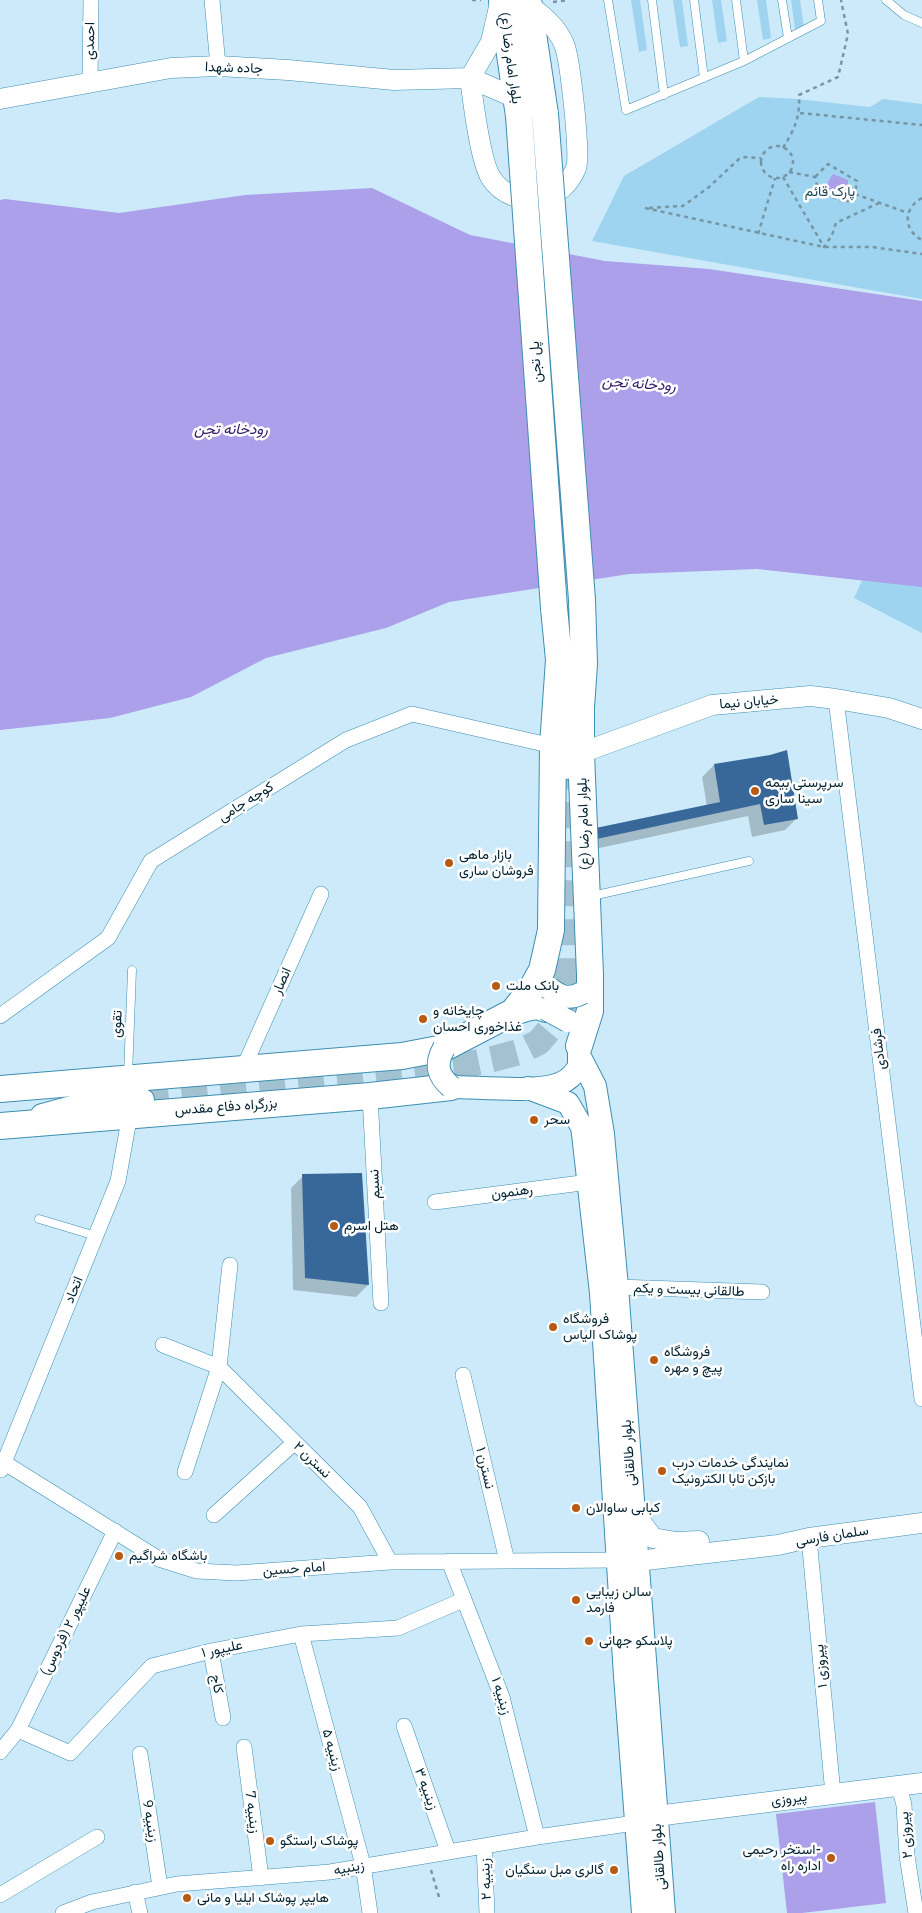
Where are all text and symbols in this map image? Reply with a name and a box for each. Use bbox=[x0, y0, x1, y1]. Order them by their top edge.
street label: بلوار امام رضا (ع) bbox=[495, 11, 525, 105]
street label: احمدی bbox=[81, 22, 99, 60]
street label: جاده شهدا bbox=[205, 59, 263, 77]
park label: پارک قائم bbox=[805, 184, 855, 200]
street label: پل تجن bbox=[526, 341, 546, 383]
water label: رودخانه تجن bbox=[601, 372, 677, 396]
water label: رودخانه تجن bbox=[194, 421, 268, 439]
street label: خیابان نیما bbox=[719, 691, 779, 713]
place label: سرپرستی بیمه سینا ساری bbox=[765, 775, 844, 808]
street label: بلوار امام رضا (ع) bbox=[574, 777, 594, 871]
street label: کوچه جامی bbox=[215, 778, 277, 826]
marker: سرپرستی بیمه سینا ساری bbox=[749, 785, 761, 797]
place label: بازار ماهی فروشان ساری bbox=[459, 847, 534, 880]
marker: بازار ماهی فروشان ساری bbox=[443, 857, 455, 869]
street label: انصار bbox=[269, 965, 295, 997]
place label: بانک ملت bbox=[506, 978, 559, 994]
marker: بانک ملت bbox=[490, 980, 502, 992]
place label: چایخانه و غذاخوری احسان bbox=[433, 1003, 522, 1036]
street label: تقوی bbox=[108, 1010, 126, 1038]
marker: چایخانه و غذاخوری احسان bbox=[417, 1013, 429, 1025]
street label: فرشادی bbox=[868, 1027, 890, 1071]
street label: بزرگراه دفاع مقدس bbox=[174, 1095, 278, 1119]
place label: سحر bbox=[544, 1112, 570, 1128]
marker: سحر bbox=[528, 1114, 540, 1126]
street label: نسیم bbox=[366, 1169, 384, 1199]
street label: رهنمون bbox=[490, 1181, 534, 1203]
place label: هتل اسرم bbox=[344, 1218, 399, 1234]
marker: هتل اسرم bbox=[328, 1220, 340, 1232]
street label: اتحاد bbox=[61, 1274, 87, 1306]
street label: طالقانی بیست و یکم bbox=[633, 1280, 745, 1300]
place label: فروشگاه پوشاک الیاس bbox=[563, 1311, 637, 1344]
marker: فروشگاه پوشاک الیاس bbox=[547, 1321, 559, 1333]
place label: فروشگاه پیچ و مهره bbox=[664, 1344, 722, 1376]
marker: فروشگاه پیچ و مهره bbox=[648, 1354, 660, 1366]
street label: بلوار طالقانی bbox=[618, 1419, 640, 1487]
street label: نسترن ۲ bbox=[290, 1438, 334, 1482]
street label: نسترن ۱ bbox=[472, 1445, 498, 1491]
place label: نمایندگی خدمات درب بازکن تابا الکترونیک bbox=[672, 1455, 789, 1488]
marker: نمایندگی خدمات درب بازکن تابا الکترونیک bbox=[656, 1465, 668, 1477]
place label: کبابی ساوالان bbox=[586, 1500, 660, 1516]
marker: کبابی ساوالان bbox=[570, 1502, 582, 1514]
street label: سلمان فارسی bbox=[794, 1522, 870, 1550]
place label: باشگاه شراگیم bbox=[129, 1548, 207, 1564]
marker: باشگاه شراگیم bbox=[113, 1550, 125, 1562]
street label: امام حسین bbox=[262, 1558, 326, 1580]
street label: علیپور ۲ (فردوس) bbox=[37, 1583, 95, 1679]
place label: سالن زیبایی فارمد bbox=[586, 1584, 651, 1616]
marker: سالن زیبایی فارمد bbox=[570, 1594, 582, 1606]
place label: پلاسکو جهانی bbox=[599, 1633, 673, 1649]
marker: پلاسکو جهانی bbox=[583, 1635, 595, 1647]
street label: علیپور ۱ bbox=[200, 1636, 244, 1662]
street label: پیروزی ١ bbox=[811, 1643, 831, 1689]
street label: کاج bbox=[207, 1673, 227, 1695]
street label: زینبیه ۱ bbox=[487, 1675, 515, 1717]
street label: زینبیه ۵ bbox=[318, 1727, 346, 1773]
street label: زینبیه ۳ bbox=[411, 1766, 441, 1812]
street label: پیروزی bbox=[770, 1788, 808, 1810]
street label: زینبیه 7 bbox=[241, 1790, 263, 1834]
street label: زینبیه 9 bbox=[138, 1799, 162, 1843]
street label: پیروزی ٢ bbox=[896, 1811, 916, 1859]
street label: بلوار طالقانی bbox=[648, 1823, 670, 1891]
place label: پوشاک راستگو bbox=[280, 1833, 358, 1849]
marker: پوشاک راستگو bbox=[264, 1835, 276, 1847]
place label: استخر رحیمی- اداره راه bbox=[742, 1842, 821, 1874]
marker: استخر رحیمی- اداره راه bbox=[825, 1852, 837, 1864]
street label: زینبیه bbox=[332, 1857, 366, 1879]
street label: زینبیه ۲ bbox=[477, 1858, 495, 1900]
place label: گالری مبل سنگیان bbox=[505, 1862, 604, 1878]
marker: گالری مبل سنگیان bbox=[608, 1864, 620, 1876]
place label: هایپر پوشاک ایلیا و مانی bbox=[197, 1890, 329, 1906]
marker: هایپر پوشاک ایلیا و مانی bbox=[181, 1892, 193, 1904]

